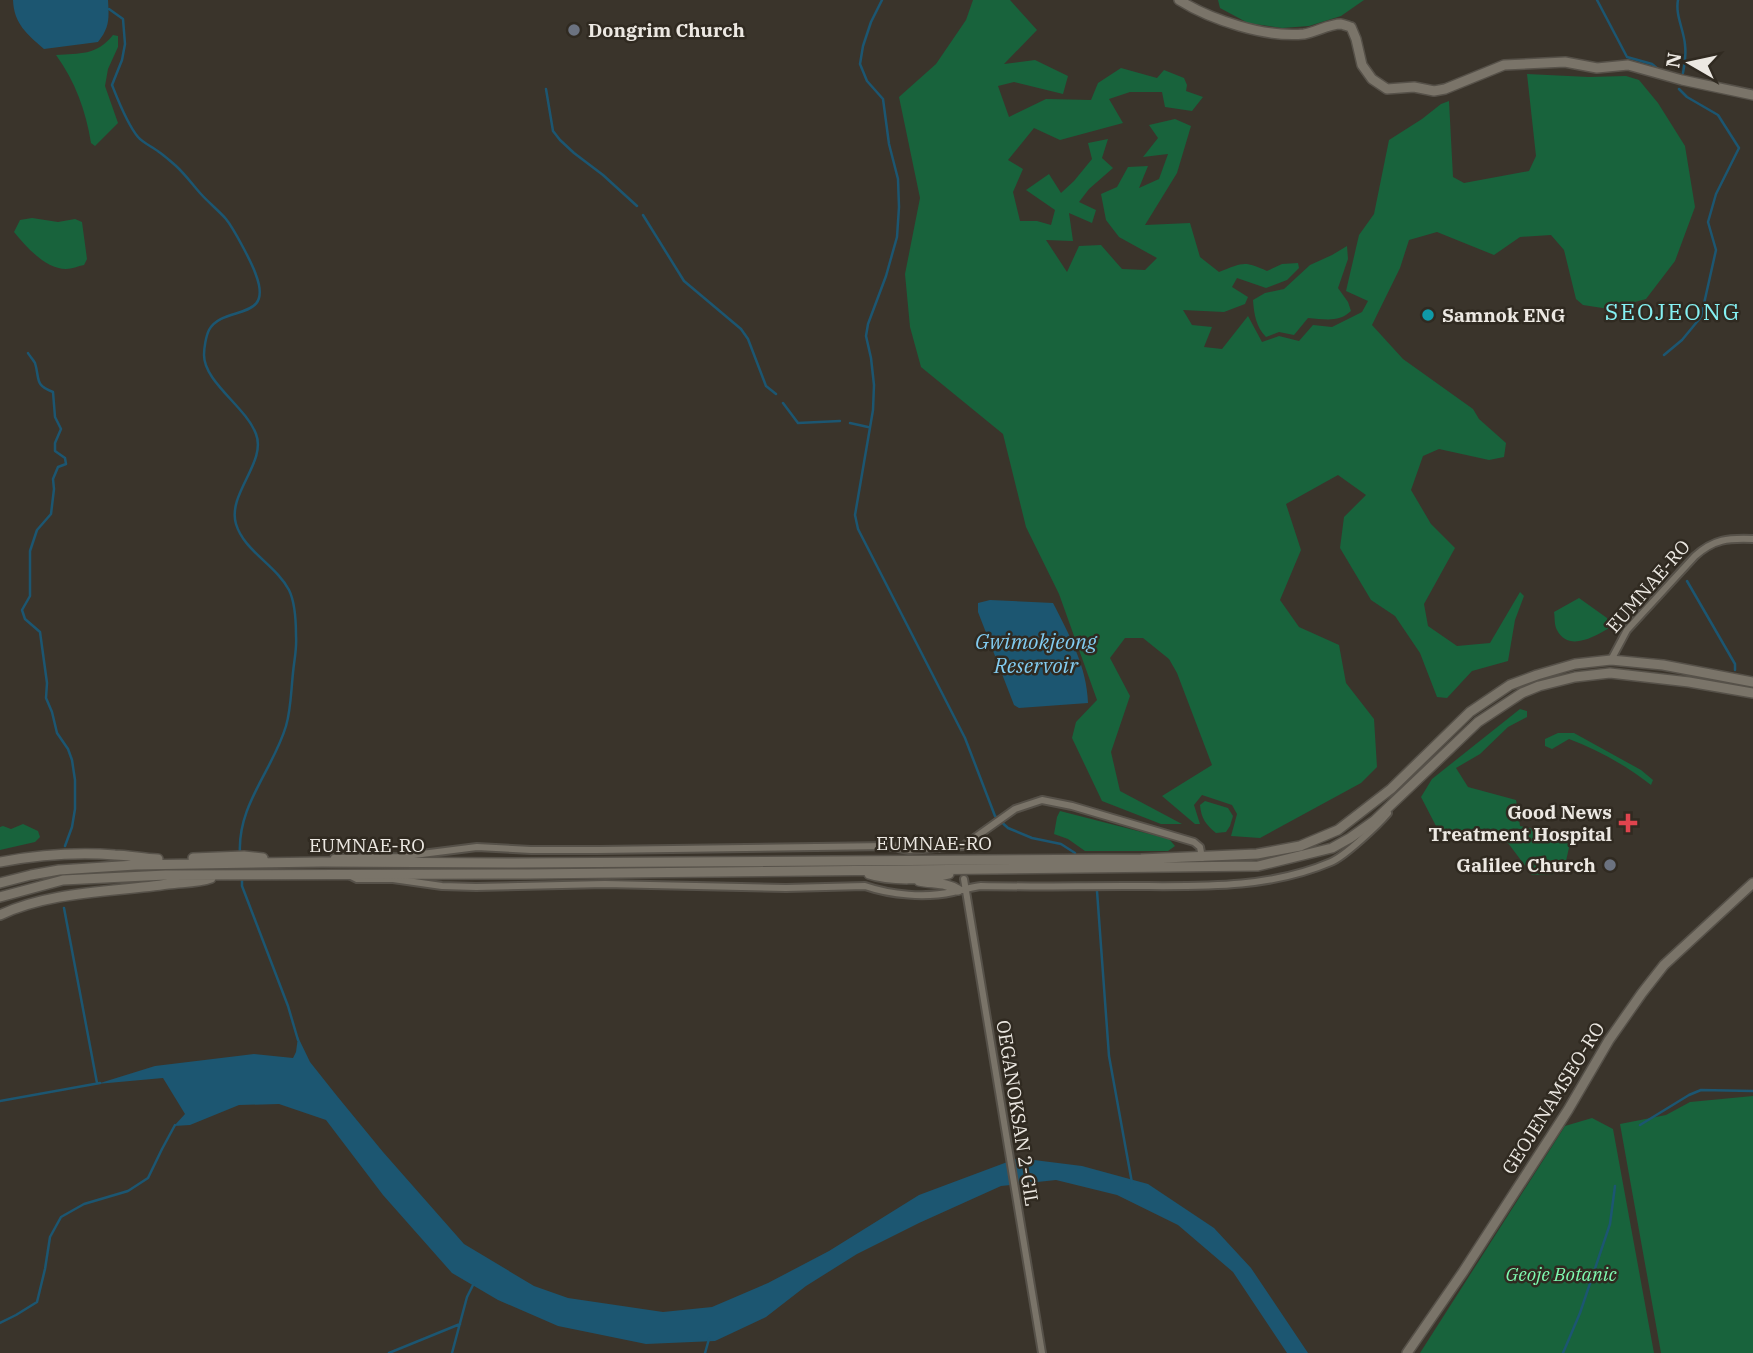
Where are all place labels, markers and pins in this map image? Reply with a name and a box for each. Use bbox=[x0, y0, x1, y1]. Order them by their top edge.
place label: Dongrim Church bbox=[588, 18, 745, 42]
marker: Dongrim Church bbox=[566, 22, 582, 38]
place label: Samnok ENG bbox=[1442, 303, 1565, 327]
marker: Samnok ENG bbox=[1420, 307, 1436, 323]
place label: Good News Treatment Hospital bbox=[1429, 800, 1612, 846]
marker: Good News Treatment Hospital bbox=[1618, 813, 1638, 833]
place label: Galilee Church bbox=[1456, 853, 1596, 877]
marker: Galilee Church bbox=[1602, 857, 1618, 873]

